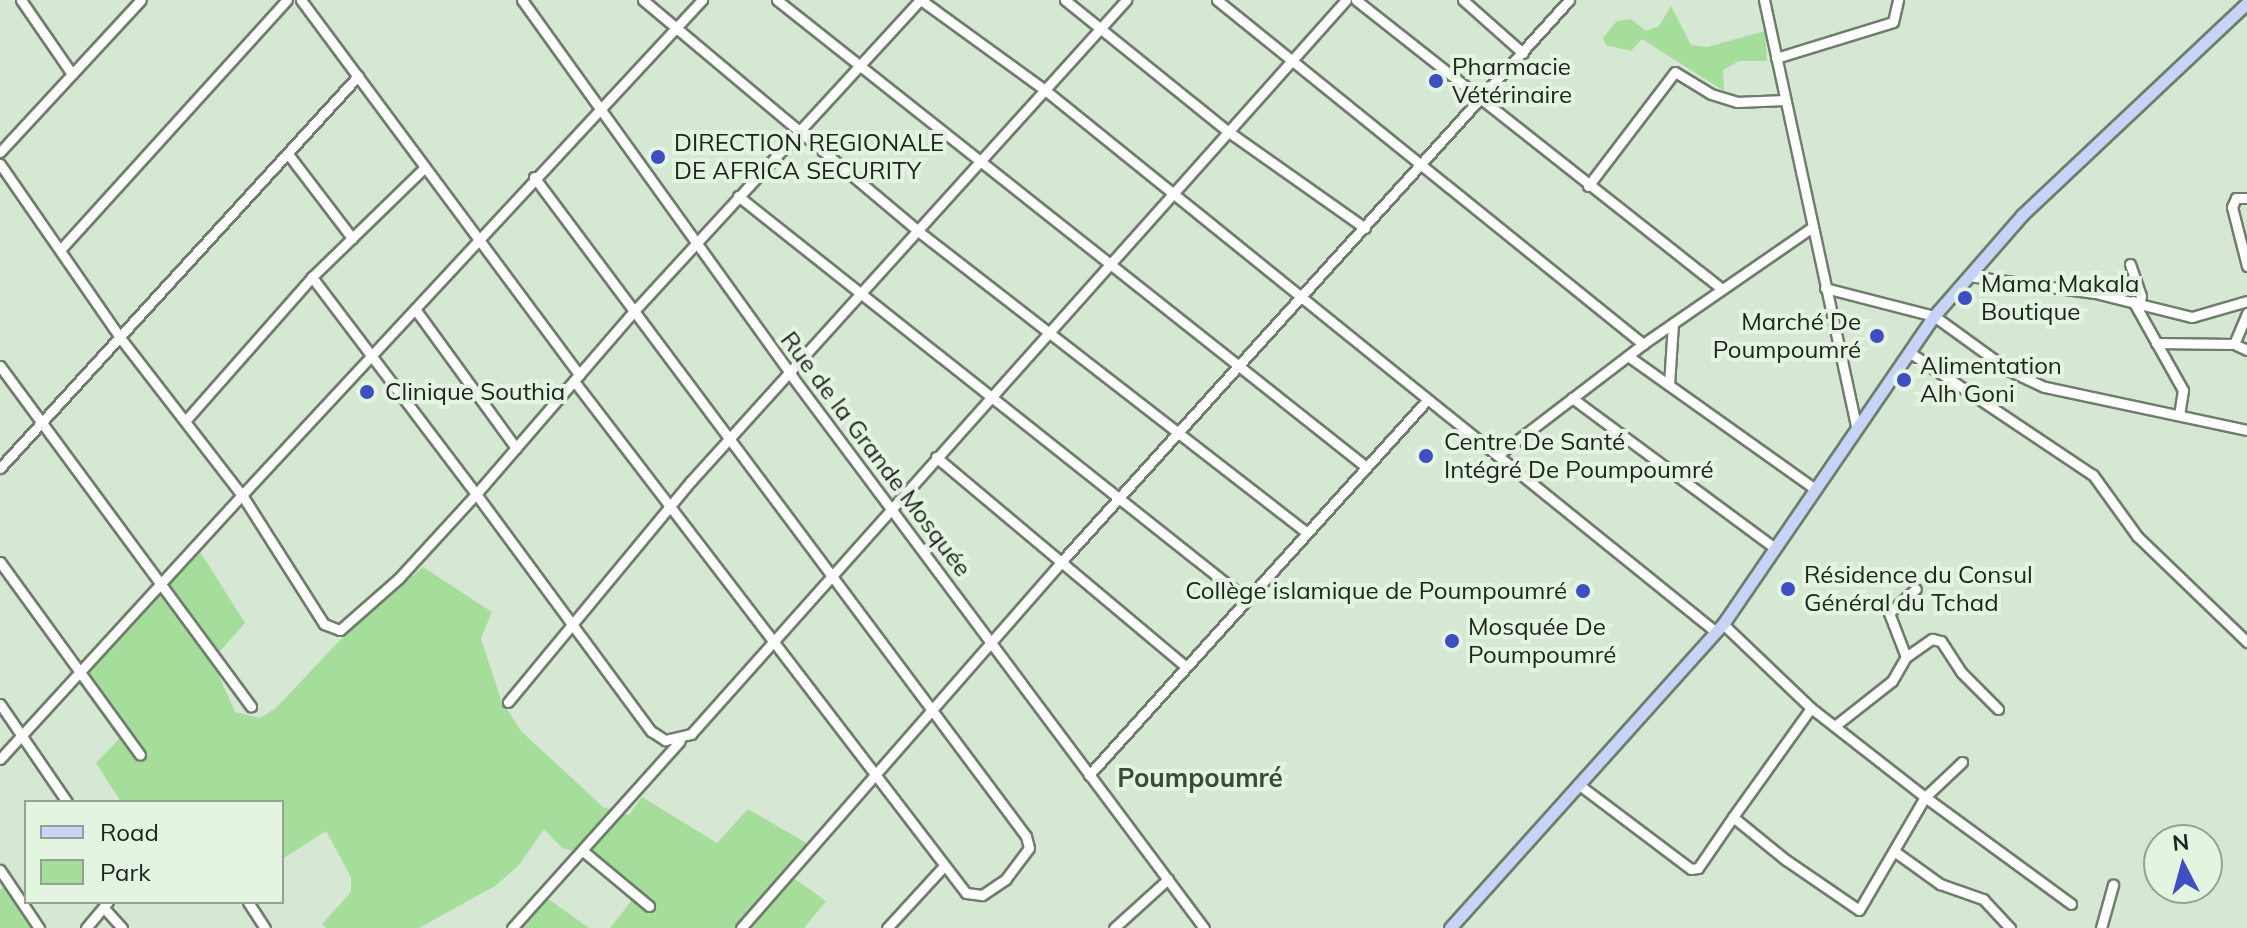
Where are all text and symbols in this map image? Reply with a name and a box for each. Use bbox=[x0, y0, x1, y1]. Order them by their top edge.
place label: Pharmacie Vétérinaire bbox=[1452, 53, 1572, 109]
marker: Pharmacie Vétérinaire bbox=[1427, 72, 1445, 90]
place label: DIRECTION REGIONALE DE AFRICA SECURITY bbox=[674, 129, 944, 185]
marker: DIRECTION REGIONALE DE AFRICA SECURITY bbox=[649, 148, 667, 166]
place label: Mama Makala Boutique bbox=[1981, 270, 2139, 326]
marker: Mama Makala Boutique bbox=[1956, 289, 1974, 307]
place label: Marché De Poumpoumré bbox=[1713, 308, 1861, 364]
street label: Rue de la Grande Mosquée bbox=[775, 326, 977, 582]
marker: Marché De Poumpoumré bbox=[1868, 327, 1886, 345]
place label: Alimentation Alh Goni bbox=[1920, 352, 2062, 408]
marker: Alimentation Alh Goni bbox=[1895, 371, 1913, 389]
place label: Clinique Southia bbox=[385, 378, 565, 406]
marker: Clinique Southia bbox=[356, 381, 378, 403]
place label: Centre De Santé Intégré De Poumpoumré bbox=[1444, 428, 1714, 484]
marker: Centre De Santé Intégré De Poumpoumré bbox=[1415, 445, 1437, 467]
place label: Résidence du Consul Général du Tchad bbox=[1804, 561, 2033, 617]
place label: Collège islamique de Poumpoumré bbox=[1185, 577, 1567, 605]
marker: Résidence du Consul Général du Tchad bbox=[1779, 580, 1797, 598]
marker: Collège islamique de Poumpoumré bbox=[1574, 582, 1592, 600]
place label: Mosquée De Poumpoumré bbox=[1468, 613, 1616, 669]
marker: Mosquée De Poumpoumré bbox=[1443, 632, 1461, 650]
district label: Poumpoumré bbox=[1117, 762, 1283, 794]
legend bbox=[24, 800, 284, 904]
text: Road bbox=[100, 817, 159, 847]
north arrow bbox=[2143, 824, 2223, 904]
text: N bbox=[2171, 827, 2190, 857]
text: Park bbox=[100, 857, 151, 887]

